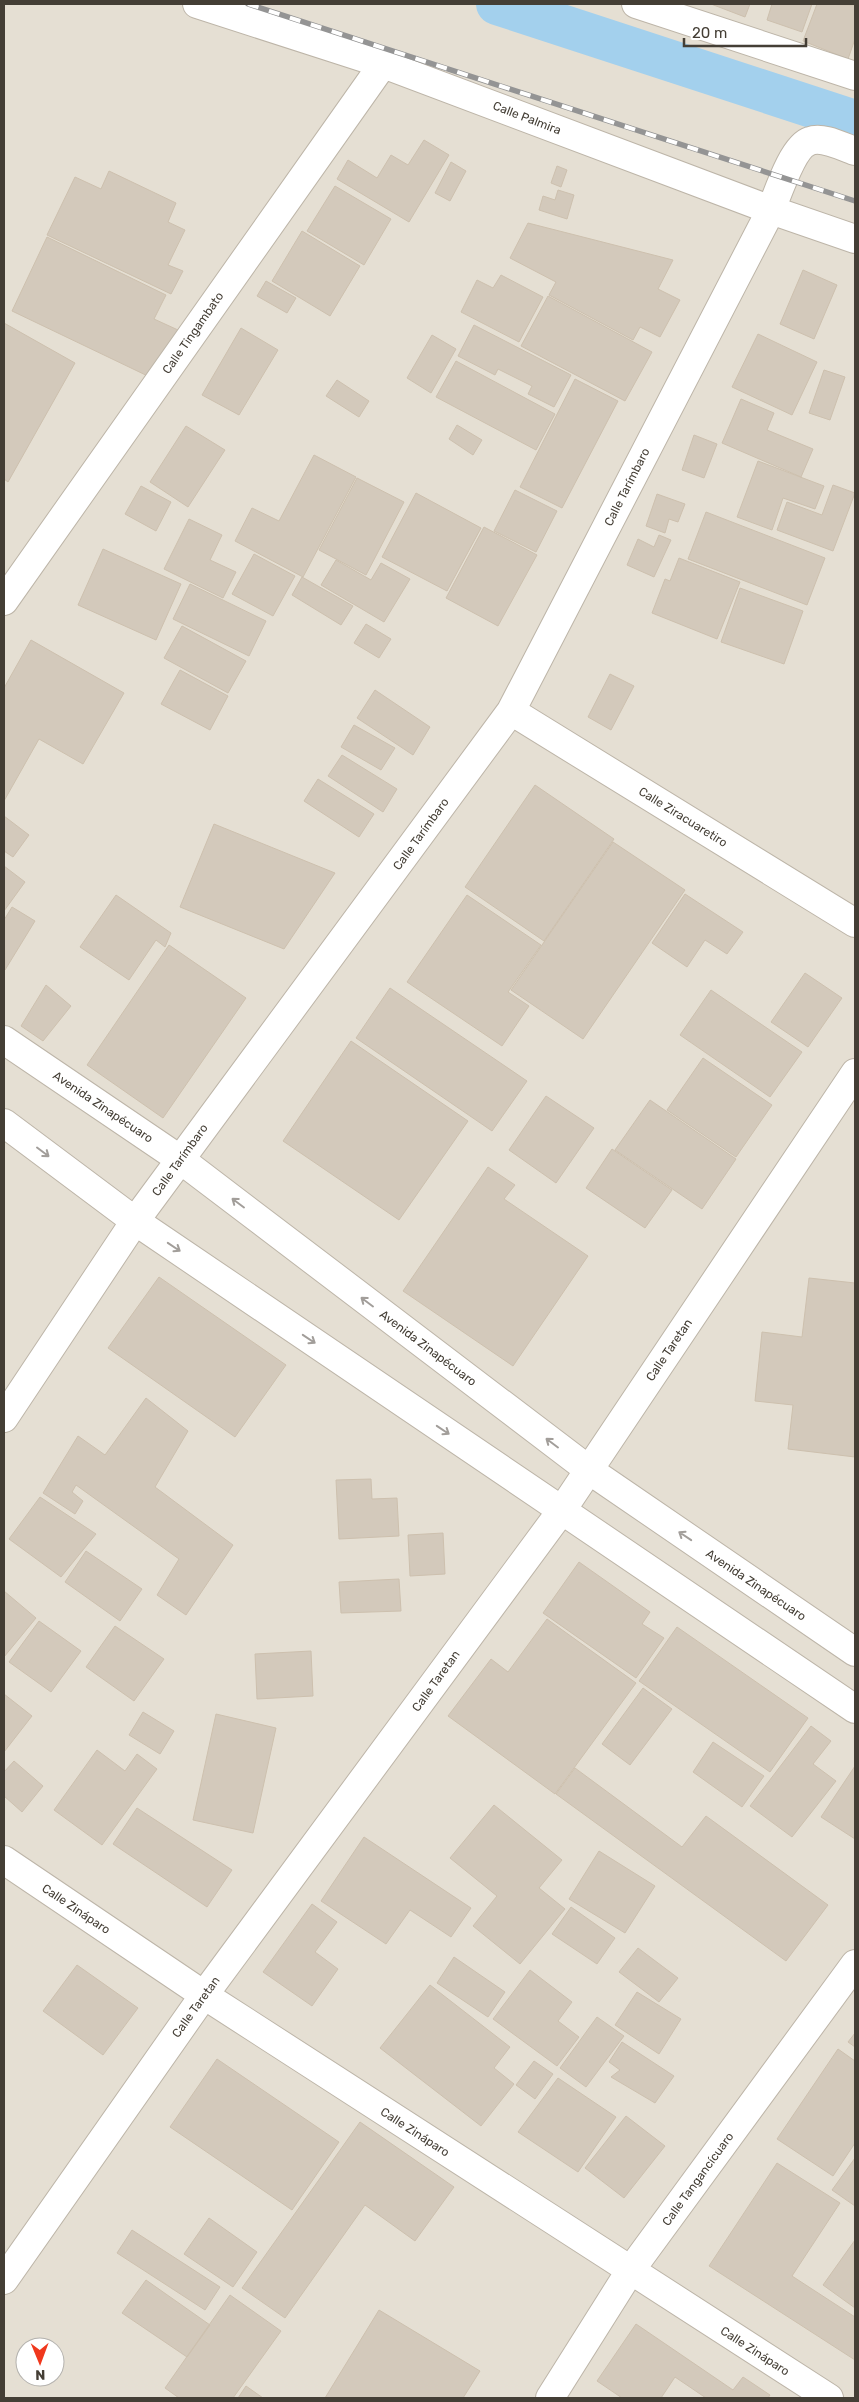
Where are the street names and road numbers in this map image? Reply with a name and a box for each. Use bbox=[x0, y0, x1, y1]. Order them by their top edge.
street label: Calle Palmira bbox=[491, 99, 563, 137]
street label: Calle Tingambato bbox=[160, 289, 227, 377]
street label: Calle Tarímbaro bbox=[601, 446, 653, 528]
street label: Calle Ziracuaretiro bbox=[636, 784, 730, 850]
street label: Calle Tarímbaro bbox=[390, 795, 452, 873]
street label: Avenida Zinapécuaro bbox=[50, 1068, 156, 1146]
street label: Calle Tarímbaro bbox=[149, 1121, 211, 1199]
street label: Avenida Zinapécuaro bbox=[377, 1307, 479, 1389]
street label: Calle Taretan bbox=[643, 1316, 695, 1384]
street label: Avenida Zinapécuaro bbox=[703, 1546, 809, 1624]
street label: Calle Taretan bbox=[409, 1648, 463, 1714]
street label: Calle Zináparo bbox=[39, 1881, 113, 1937]
street label: Calle Taretan bbox=[169, 1974, 223, 2040]
street label: Calle Zináparo bbox=[378, 2105, 452, 2160]
street label: Calle Tangancícuaro bbox=[659, 2130, 737, 2228]
street label: Calle Zináparo bbox=[718, 2324, 792, 2379]

